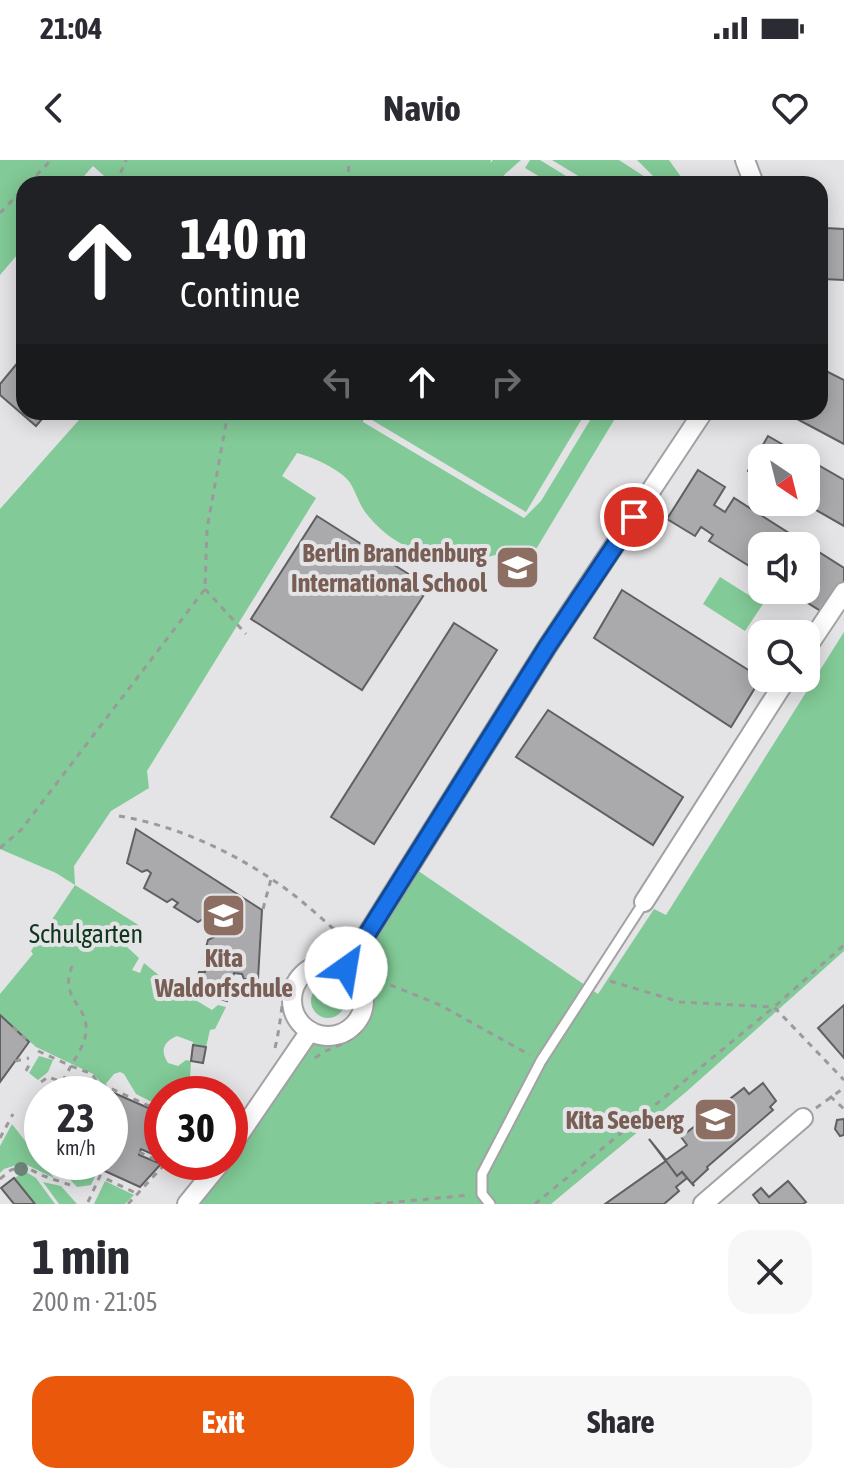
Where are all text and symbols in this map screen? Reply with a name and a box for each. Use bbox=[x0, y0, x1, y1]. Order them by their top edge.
text: 21:04 bbox=[40, 11, 102, 45]
icon: back bbox=[32, 86, 76, 130]
icon: heart bbox=[768, 86, 812, 130]
text: Navio bbox=[383, 87, 461, 129]
text: 140 m bbox=[180, 207, 307, 271]
icon: ahead bbox=[48, 208, 152, 312]
text: Continue bbox=[180, 273, 300, 315]
icon: left bbox=[316, 360, 360, 404]
icon: ahead bbox=[400, 360, 444, 404]
icon: right bbox=[484, 360, 528, 404]
north arrow bbox=[748, 444, 820, 516]
map controls bbox=[748, 444, 820, 692]
pin bbox=[600, 483, 668, 551]
icon: arrive bbox=[612, 495, 656, 539]
button: sound bbox=[748, 532, 820, 604]
place label: Berlin Brandenburg International School bbox=[291, 538, 488, 598]
school or university icon: Berlin Brandenburg International School bbox=[494, 544, 542, 592]
button: search bbox=[748, 620, 820, 692]
school or university icon: Kita Waldorfschule bbox=[200, 891, 248, 939]
park label: Schulgarten bbox=[29, 919, 143, 949]
position arrow bbox=[304, 926, 388, 1010]
place label: Kita Waldorfschule bbox=[154, 943, 293, 1003]
speed limit sign: 30 bbox=[144, 1076, 248, 1180]
text: 23 bbox=[57, 1095, 95, 1140]
school or university icon: Kita Seeberg bbox=[691, 1096, 739, 1144]
place label: Kita Seeberg bbox=[566, 1105, 685, 1135]
text: km/h bbox=[56, 1136, 96, 1159]
text: 1 min bbox=[32, 1229, 130, 1284]
button: close bbox=[728, 1230, 812, 1314]
text: 200 m · 21:05 bbox=[32, 1287, 158, 1317]
button: Exit bbox=[32, 1376, 414, 1468]
button: Share bbox=[430, 1376, 812, 1468]

